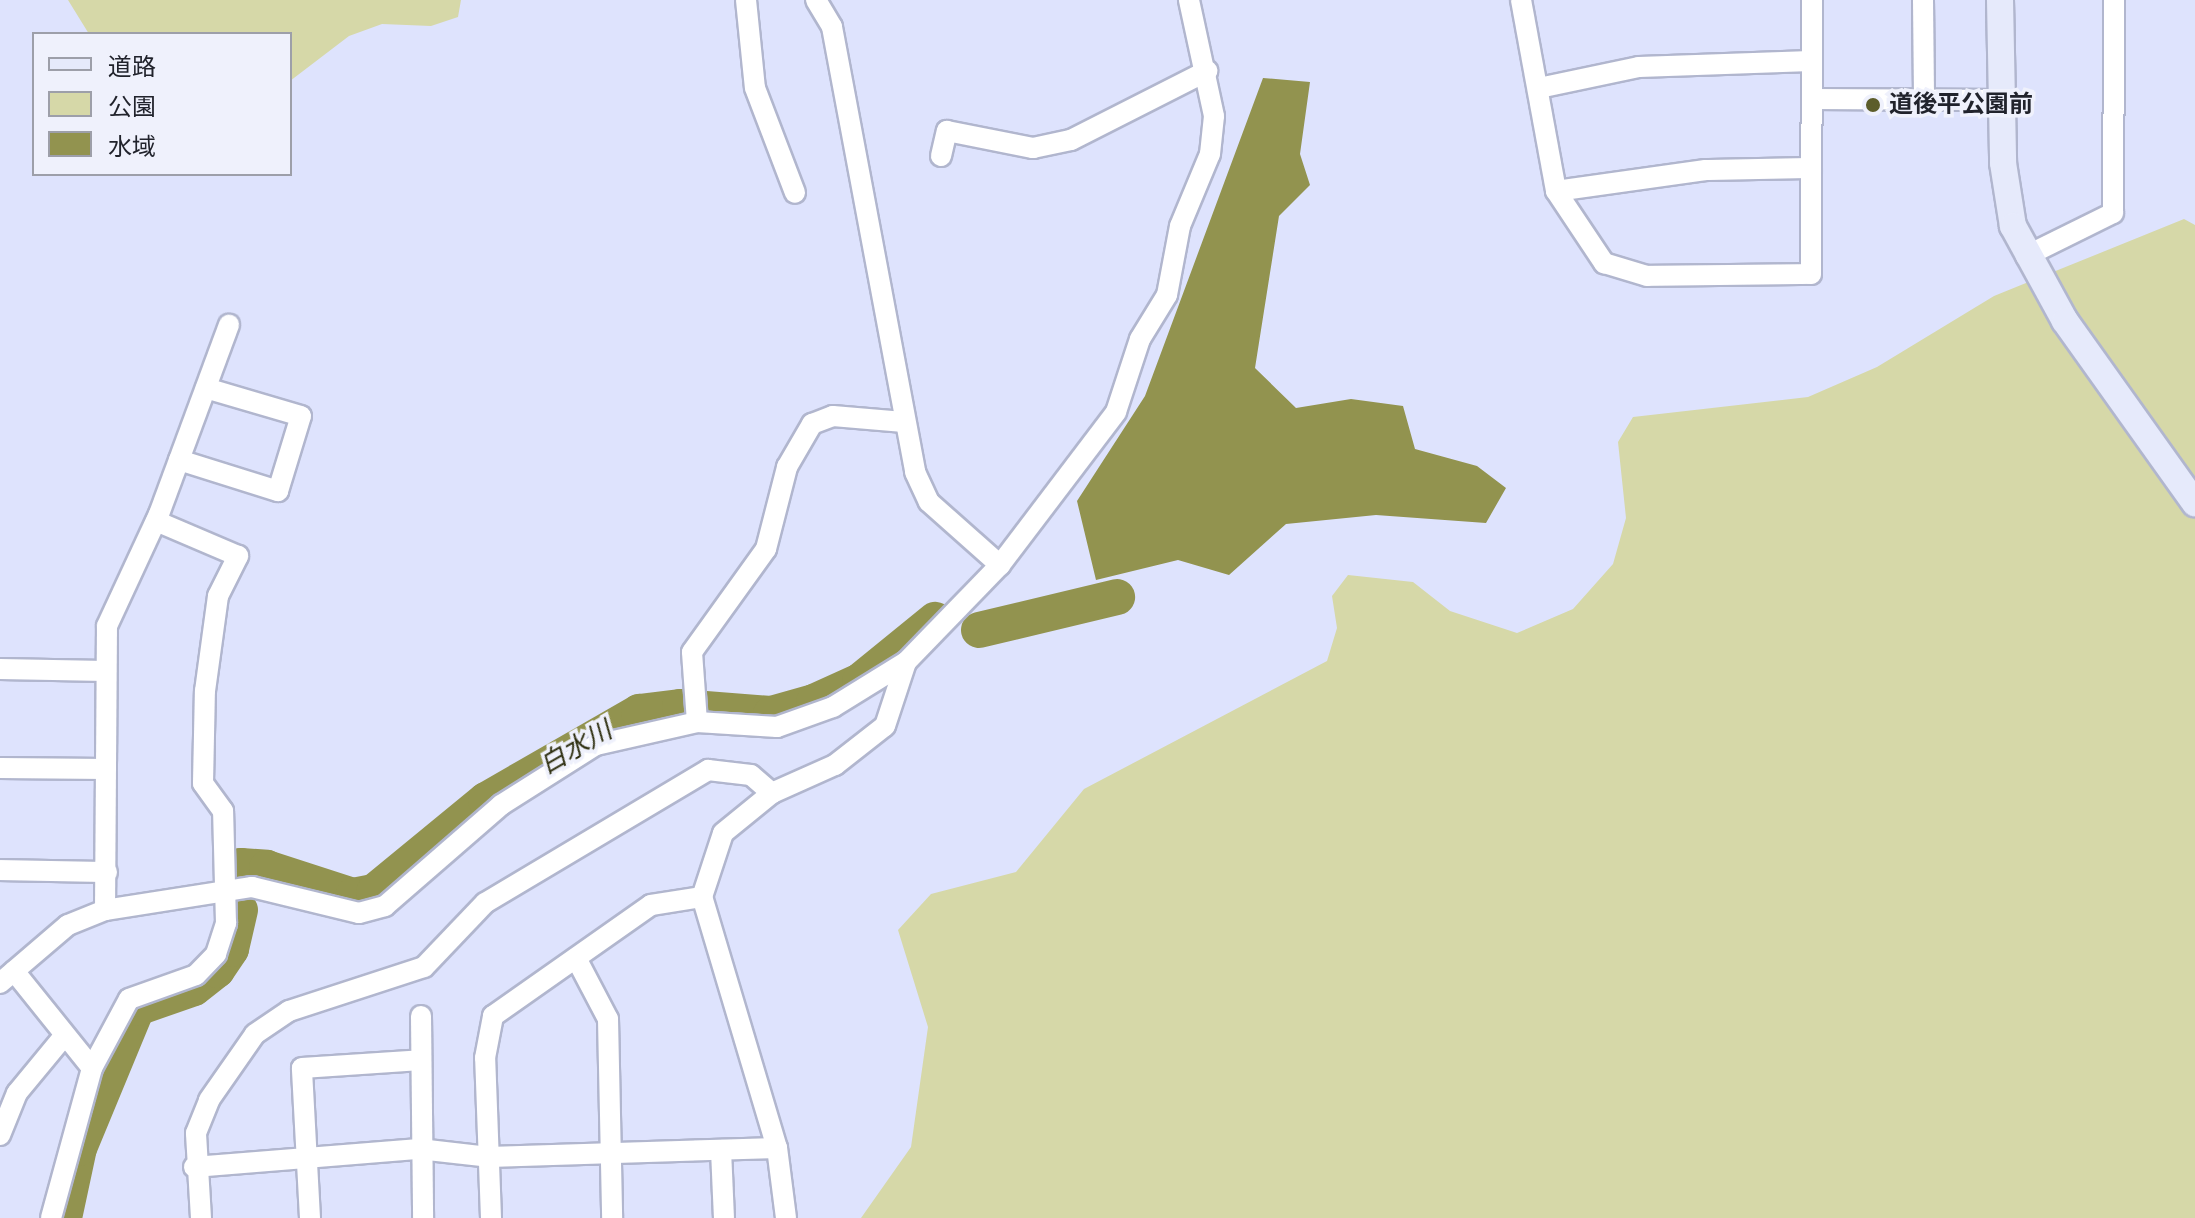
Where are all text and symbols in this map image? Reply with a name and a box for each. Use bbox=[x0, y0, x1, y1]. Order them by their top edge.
legend bbox=[32, 32, 292, 176]
text: 道路 bbox=[108, 53, 156, 81]
place label: 道後平公園前 bbox=[1889, 91, 2033, 119]
text: 公園 bbox=[108, 93, 156, 121]
marker: 道後平公園前 bbox=[1864, 96, 1882, 114]
text: 水域 bbox=[108, 133, 156, 161]
water label: 白水川 bbox=[534, 715, 618, 781]

